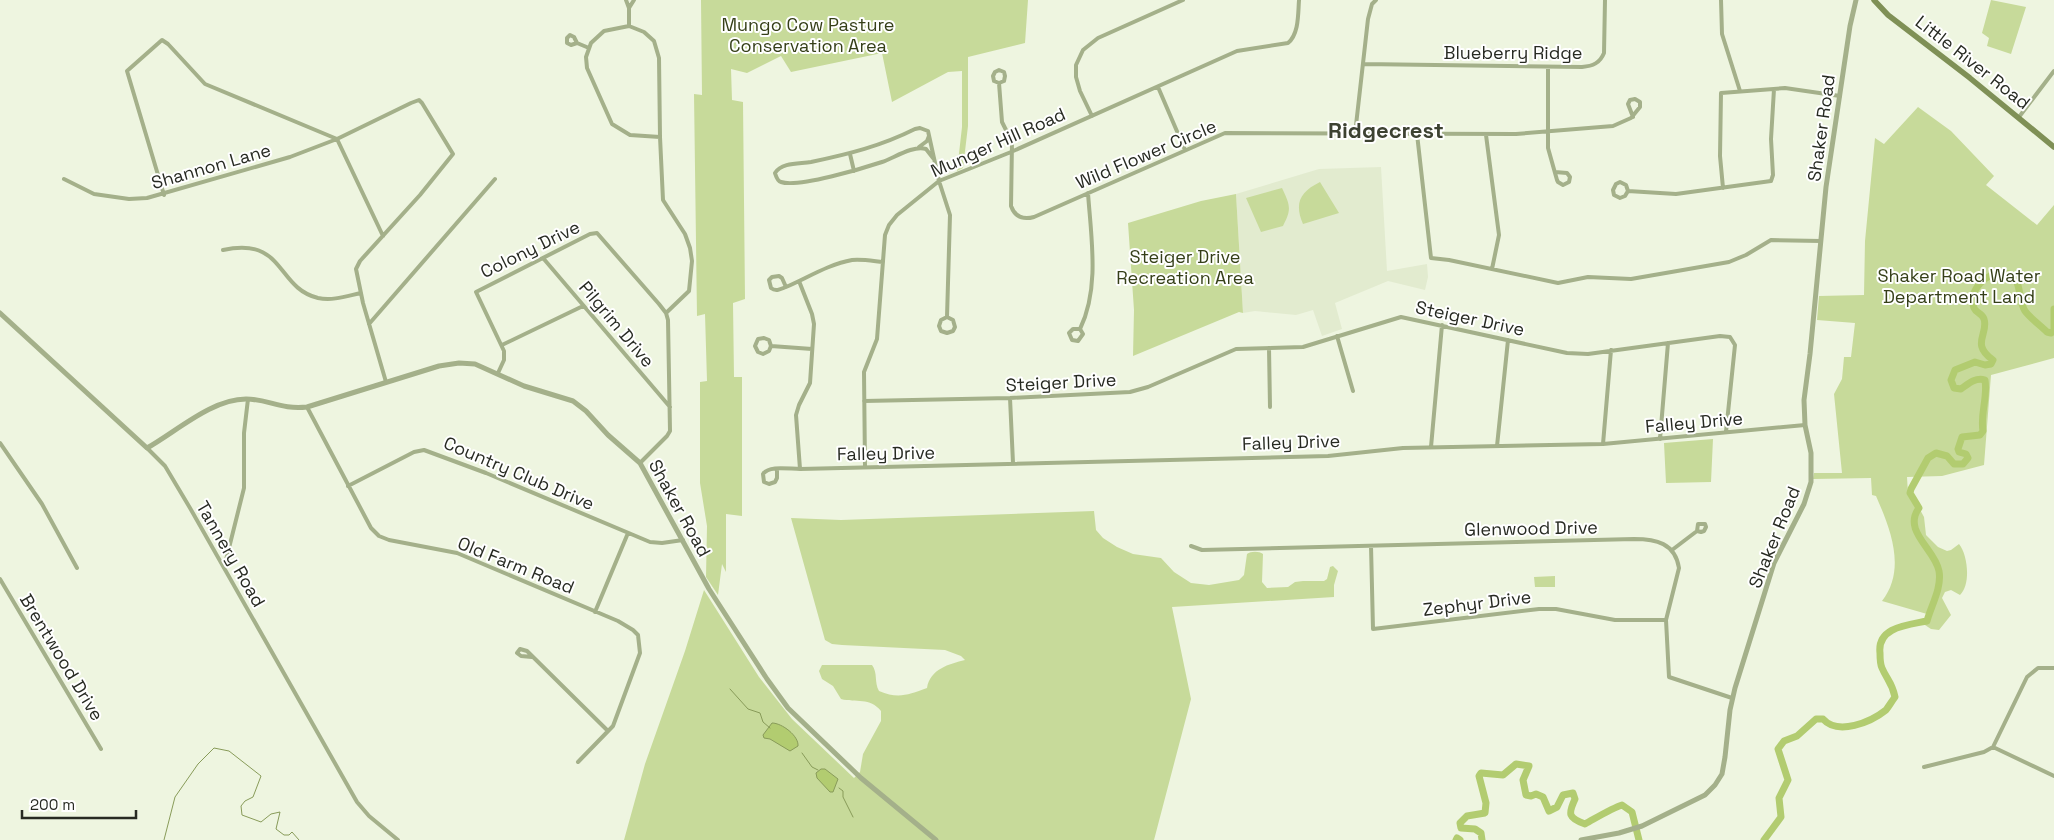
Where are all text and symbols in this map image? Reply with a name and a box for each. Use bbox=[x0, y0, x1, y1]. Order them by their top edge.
street label: Little River Road bbox=[1911, 10, 2035, 114]
park label: Mungo Cow Pasture Conservation Area bbox=[721, 13, 895, 57]
street label: Blueberry Ridge bbox=[1443, 41, 1583, 64]
street label: Shaker Road bbox=[1802, 73, 1840, 183]
street label: Munger Hill Road bbox=[927, 102, 1069, 182]
street label: Wild Flower Circle bbox=[1072, 114, 1220, 194]
district label: Ridgecrest bbox=[1328, 116, 1444, 144]
street label: Shannon Lane bbox=[149, 138, 273, 194]
street label: Colony Drive bbox=[476, 215, 584, 283]
park label: Steiger Drive Recreation Area bbox=[1116, 245, 1254, 289]
park label: Shaker Road Water Department Land bbox=[1877, 264, 2041, 308]
street label: Pilgrim Drive bbox=[574, 276, 660, 372]
street label: Steiger Drive bbox=[1413, 295, 1527, 341]
street label: Steiger Drive bbox=[1005, 368, 1117, 396]
street label: Falley Drive bbox=[1644, 406, 1744, 438]
street label: Falley Drive bbox=[1242, 429, 1340, 455]
street label: Country Club Drive bbox=[440, 431, 598, 515]
street label: Falley Drive bbox=[837, 441, 935, 465]
street label: Shaker Road bbox=[644, 455, 716, 561]
street label: Shaker Road bbox=[1743, 483, 1805, 591]
street label: Tannery Road bbox=[191, 497, 271, 611]
street label: Glenwood Drive bbox=[1464, 515, 1598, 541]
street label: Old Farm Road bbox=[454, 531, 578, 599]
street label: Zephyr Drive bbox=[1422, 585, 1532, 621]
street label: Brentwood Drive bbox=[15, 589, 109, 725]
scale bar bbox=[22, 788, 136, 820]
text: 200 m bbox=[30, 795, 75, 814]

